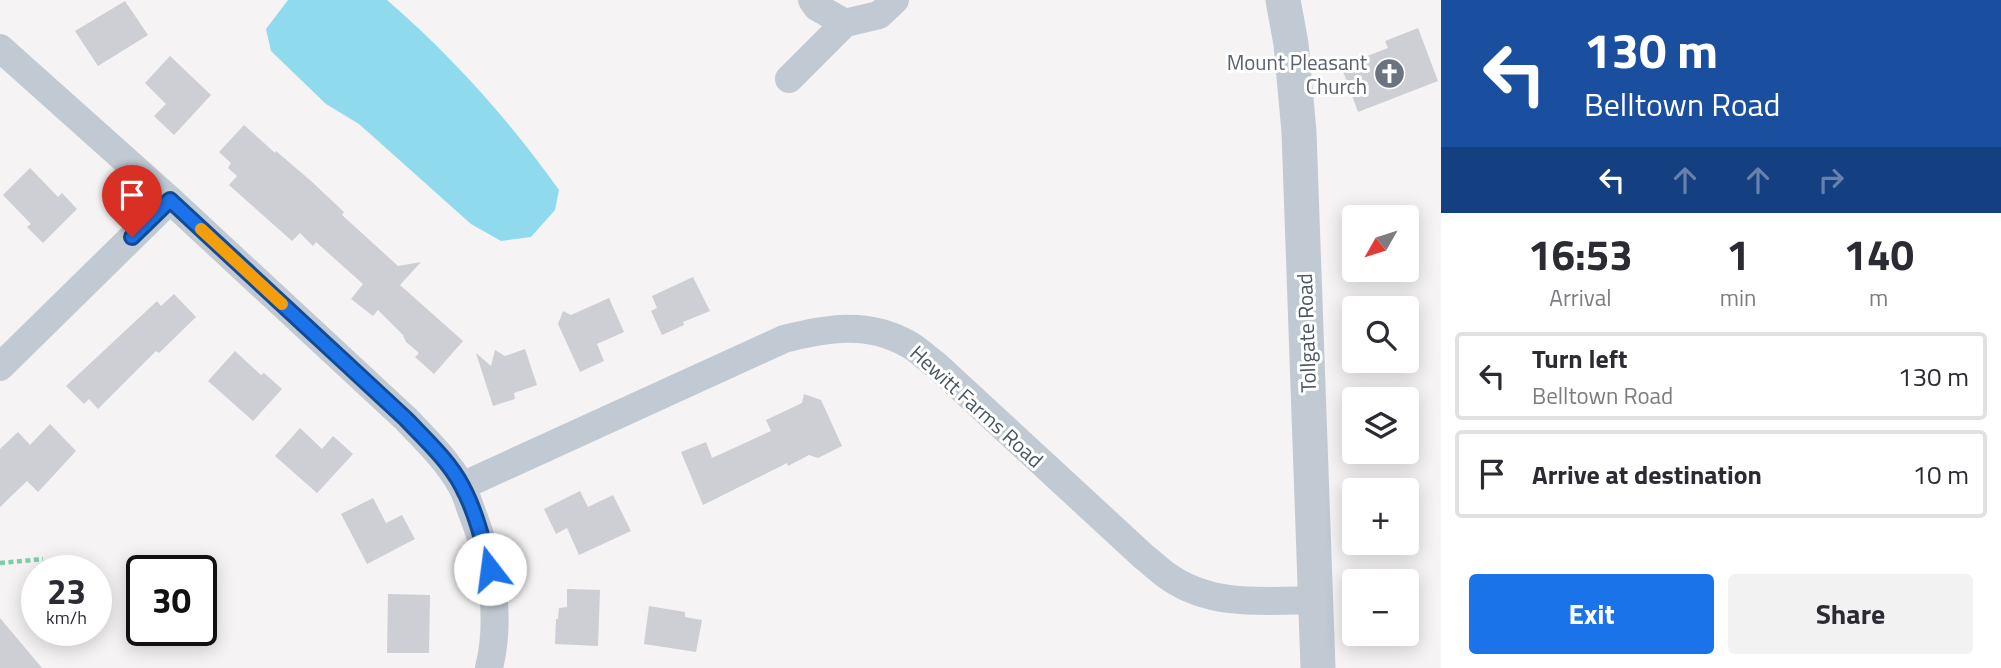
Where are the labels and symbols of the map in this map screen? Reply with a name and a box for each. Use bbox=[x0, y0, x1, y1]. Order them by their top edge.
place label: Mount Pleasant Church bbox=[1227, 46, 1368, 102]
church icon: Mount Pleasant Church bbox=[1373, 57, 1407, 91]
pin bbox=[102, 165, 162, 237]
north arrow bbox=[1342, 205, 1419, 282]
street label: Tollgate Road bbox=[1288, 273, 1324, 393]
street label: Hewitt Farms Road bbox=[903, 337, 1051, 475]
position arrow bbox=[453, 532, 527, 606]
speed limit sign: 30 bbox=[126, 555, 217, 646]

